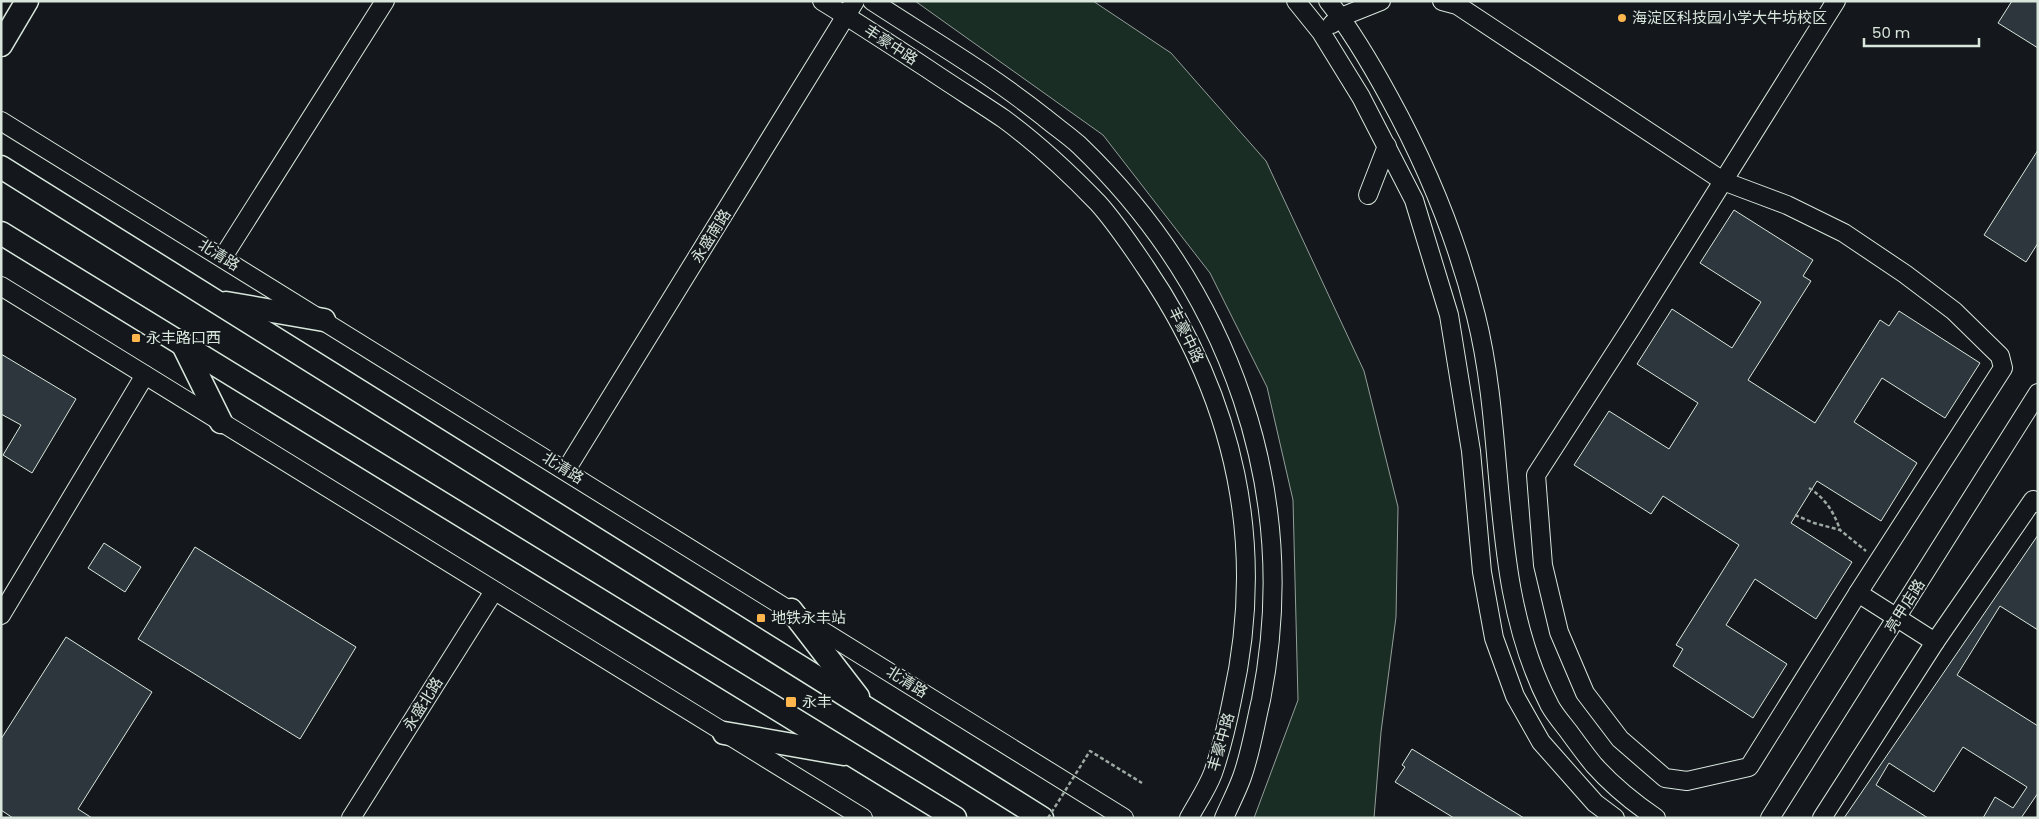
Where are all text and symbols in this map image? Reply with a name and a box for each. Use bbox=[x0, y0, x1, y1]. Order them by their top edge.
place label: 海淀区科技园小学大牛坊校区 bbox=[1632, 7, 1827, 28]
marker: 海淀区科技园小学大牛坊校区 bbox=[1616, 12, 1628, 24]
scale bar bbox=[1864, 15, 1979, 47]
street label: 丰豪中路 bbox=[860, 19, 922, 70]
text: 50 m bbox=[1872, 22, 1910, 43]
street label: 永盛南路 bbox=[686, 205, 735, 267]
street label: 北清路 bbox=[195, 234, 244, 275]
street label: 丰豪中路 bbox=[1164, 303, 1209, 366]
place label: 永丰路口西 bbox=[146, 327, 221, 348]
marker: 永丰路口西 bbox=[130, 332, 142, 344]
street label: 北清路 bbox=[539, 447, 588, 488]
street label: 亮甲店路 bbox=[1880, 575, 1929, 637]
place label: 地铁永丰站 bbox=[771, 607, 846, 628]
marker: 地铁永丰站 bbox=[755, 612, 767, 624]
street label: 北清路 bbox=[883, 661, 932, 702]
street label: 永盛北路 bbox=[398, 673, 447, 735]
place label: 永丰 bbox=[802, 691, 832, 712]
marker: 永丰 bbox=[784, 695, 798, 709]
street label: 丰豪中路 bbox=[1202, 710, 1239, 774]

